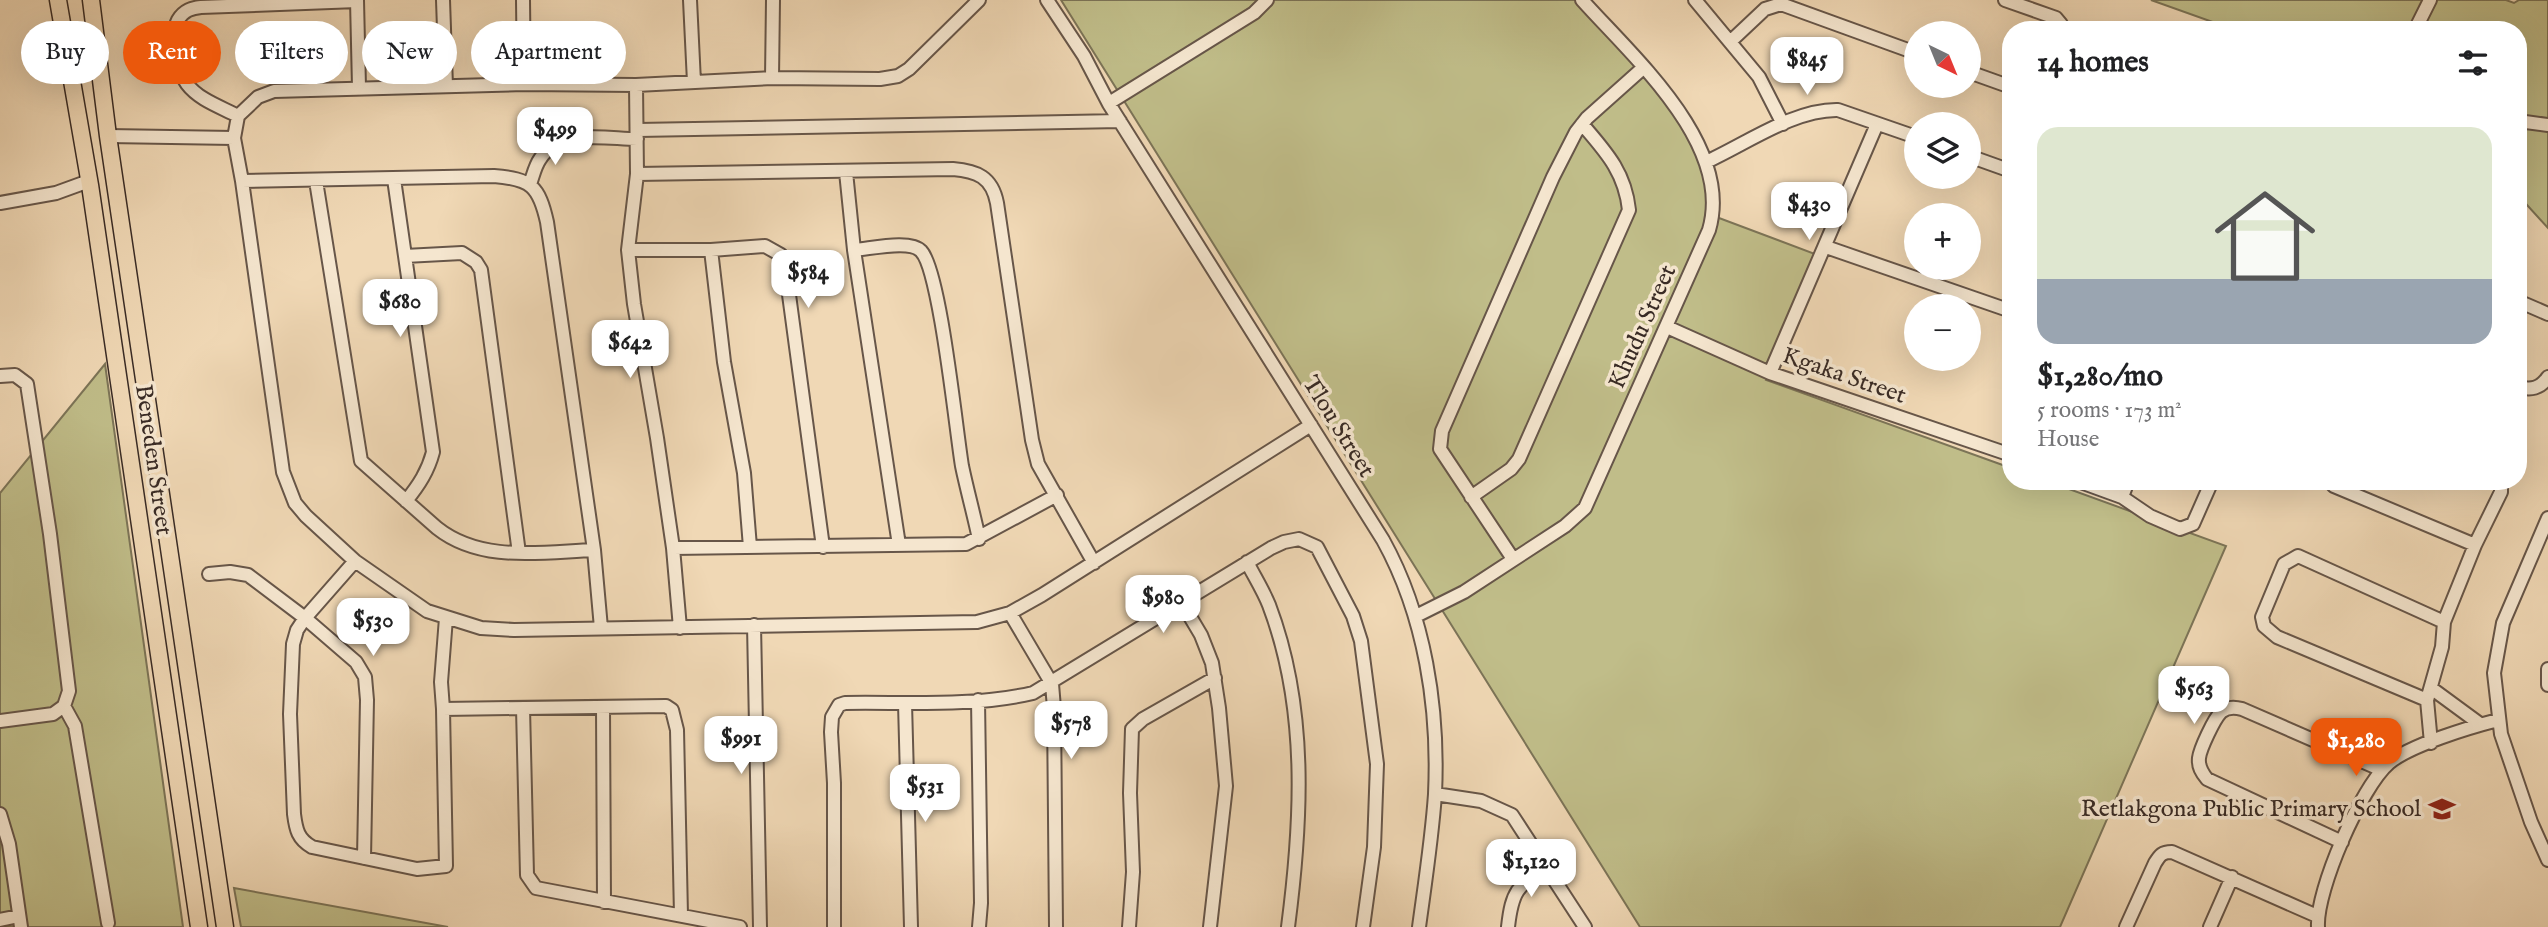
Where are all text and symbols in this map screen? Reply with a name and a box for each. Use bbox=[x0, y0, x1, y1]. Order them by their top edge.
chip: Buy bbox=[21, 21, 109, 84]
chip: Rent bbox=[123, 21, 221, 84]
chip: Filters bbox=[235, 21, 348, 84]
chip: New bbox=[362, 21, 457, 84]
chip: Apartment bbox=[471, 21, 626, 84]
north arrow bbox=[1904, 21, 1981, 98]
map controls bbox=[1904, 21, 1981, 371]
pin: $845 bbox=[1766, 38, 1848, 97]
text: 14 homes bbox=[2037, 44, 2149, 82]
icon: filters bbox=[2454, 44, 2492, 82]
text: $845 bbox=[1786, 45, 1828, 74]
pin: $499 bbox=[514, 108, 596, 167]
button: layers bbox=[1904, 112, 1981, 189]
text: $499 bbox=[533, 115, 577, 144]
icon: home bbox=[2202, 173, 2328, 299]
pin: $430 bbox=[1768, 182, 1850, 242]
text: $430 bbox=[1787, 190, 1831, 219]
button: + bbox=[1904, 203, 1981, 280]
pin: $584 bbox=[767, 250, 849, 310]
text: $584 bbox=[787, 258, 829, 287]
street label: Khudu Street bbox=[1602, 260, 1684, 394]
pin: $680 bbox=[359, 280, 441, 339]
text: $680 bbox=[379, 287, 421, 316]
button: − bbox=[1904, 294, 1981, 371]
pin: $642 bbox=[589, 320, 671, 380]
text: $642 bbox=[608, 328, 652, 357]
street label: Kgaka Street bbox=[1778, 340, 1910, 412]
text: $1,280/mo bbox=[2037, 358, 2163, 396]
street label: Tlou Street bbox=[1295, 370, 1381, 484]
street label: Beneden Street bbox=[127, 383, 179, 537]
text: 5 rooms · 173 m² bbox=[2037, 396, 2182, 425]
text: House bbox=[2037, 425, 2099, 454]
pin: $980 bbox=[1122, 576, 1204, 635]
text: $980 bbox=[1141, 583, 1185, 612]
pin: $530 bbox=[332, 598, 414, 658]
text: $530 bbox=[353, 606, 393, 635]
pin: $563 bbox=[2153, 666, 2235, 726]
text: $563 bbox=[2174, 674, 2214, 703]
pin: $578 bbox=[1030, 702, 1112, 761]
text: $578 bbox=[1051, 709, 1091, 738]
pin: $991 bbox=[700, 716, 782, 776]
pin: $1,280 bbox=[2299, 718, 2413, 778]
text: $991 bbox=[720, 724, 762, 753]
text: $1,280 bbox=[2327, 726, 2385, 755]
pin: $531 bbox=[884, 764, 966, 824]
text: $531 bbox=[906, 772, 944, 801]
place label: Retlakgona Public Primary School bbox=[2081, 794, 2421, 825]
school or university icon: Retlakgona Public Primary School bbox=[2427, 794, 2457, 824]
pin: $1,120 bbox=[1474, 839, 1588, 899]
text: $1,120 bbox=[1502, 847, 1560, 876]

